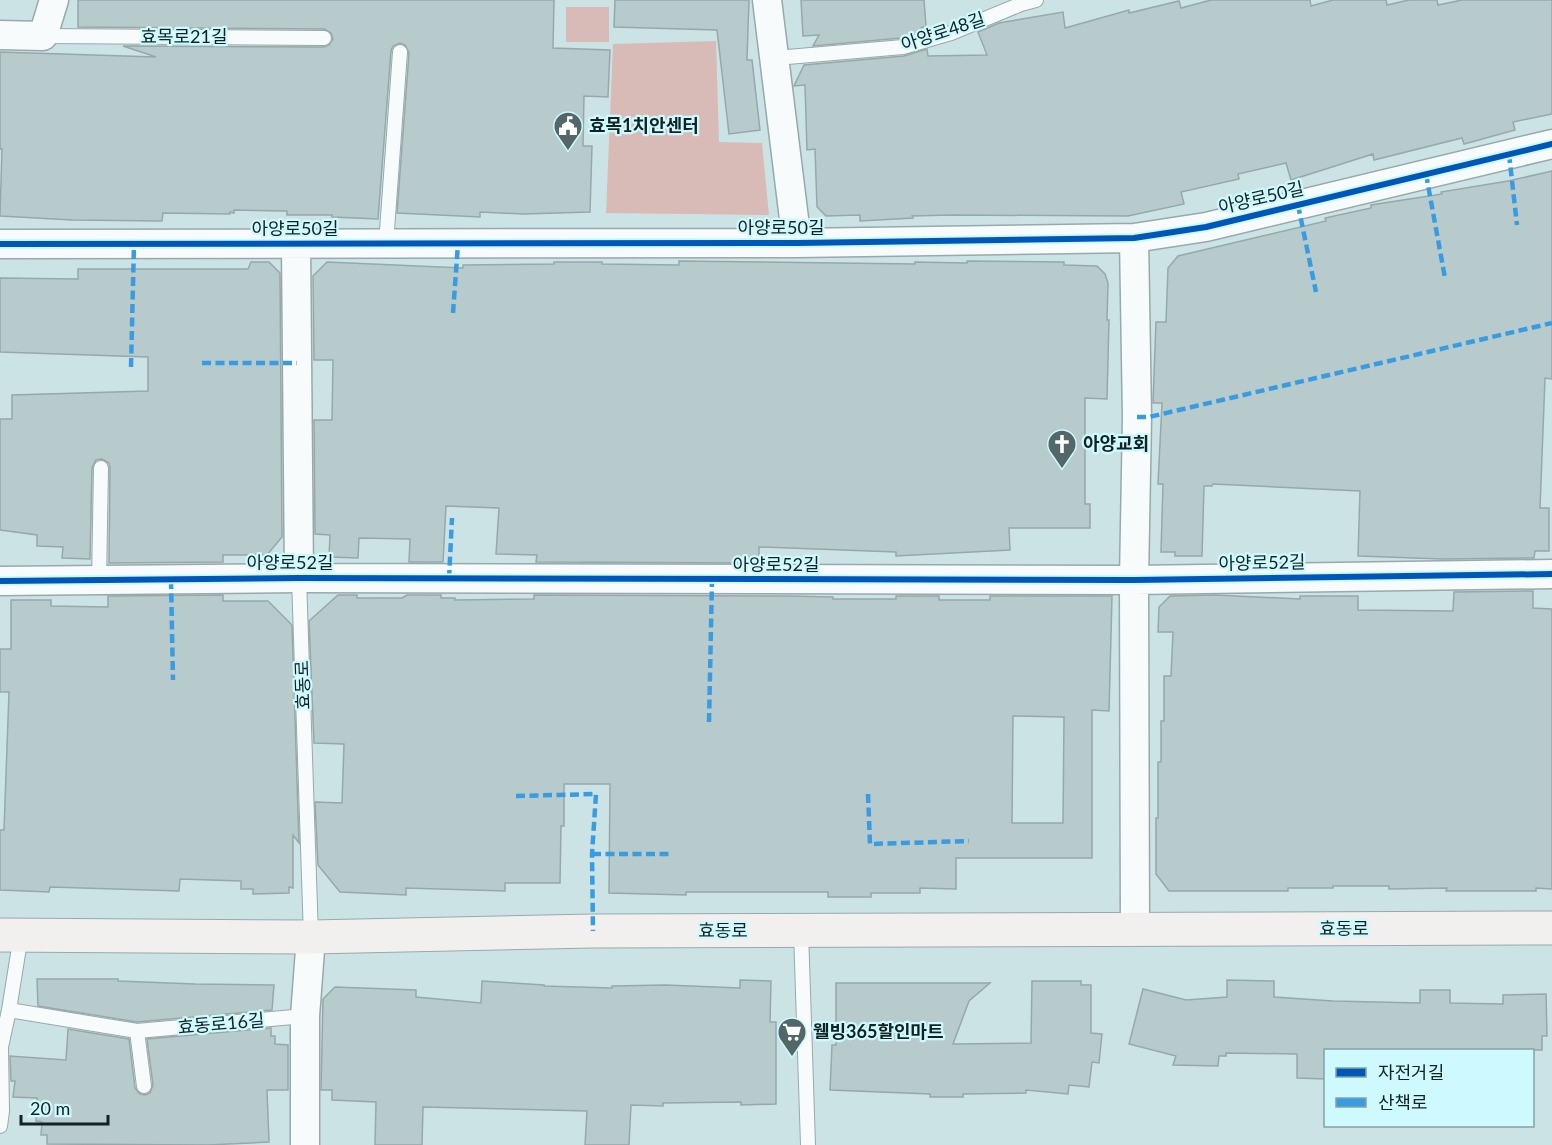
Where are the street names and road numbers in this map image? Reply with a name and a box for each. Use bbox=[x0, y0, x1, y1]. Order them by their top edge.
street label: 아양로48길 bbox=[898, 7, 988, 55]
street label: 효목로21길 bbox=[140, 25, 228, 47]
street label: 아양로50길 bbox=[1216, 177, 1306, 218]
street label: 아양로50길 bbox=[737, 216, 825, 238]
street label: 아양로50길 bbox=[251, 217, 339, 239]
street label: 아양로52길 bbox=[1218, 550, 1306, 574]
street label: 아양로52길 bbox=[246, 551, 334, 573]
street label: 아양로52길 bbox=[732, 553, 820, 575]
street label: 효동로 bbox=[290, 660, 314, 710]
street label: 효동로 bbox=[1319, 917, 1369, 939]
street label: 효동로 bbox=[698, 919, 748, 941]
street label: 효동로16길 bbox=[177, 1008, 265, 1038]

